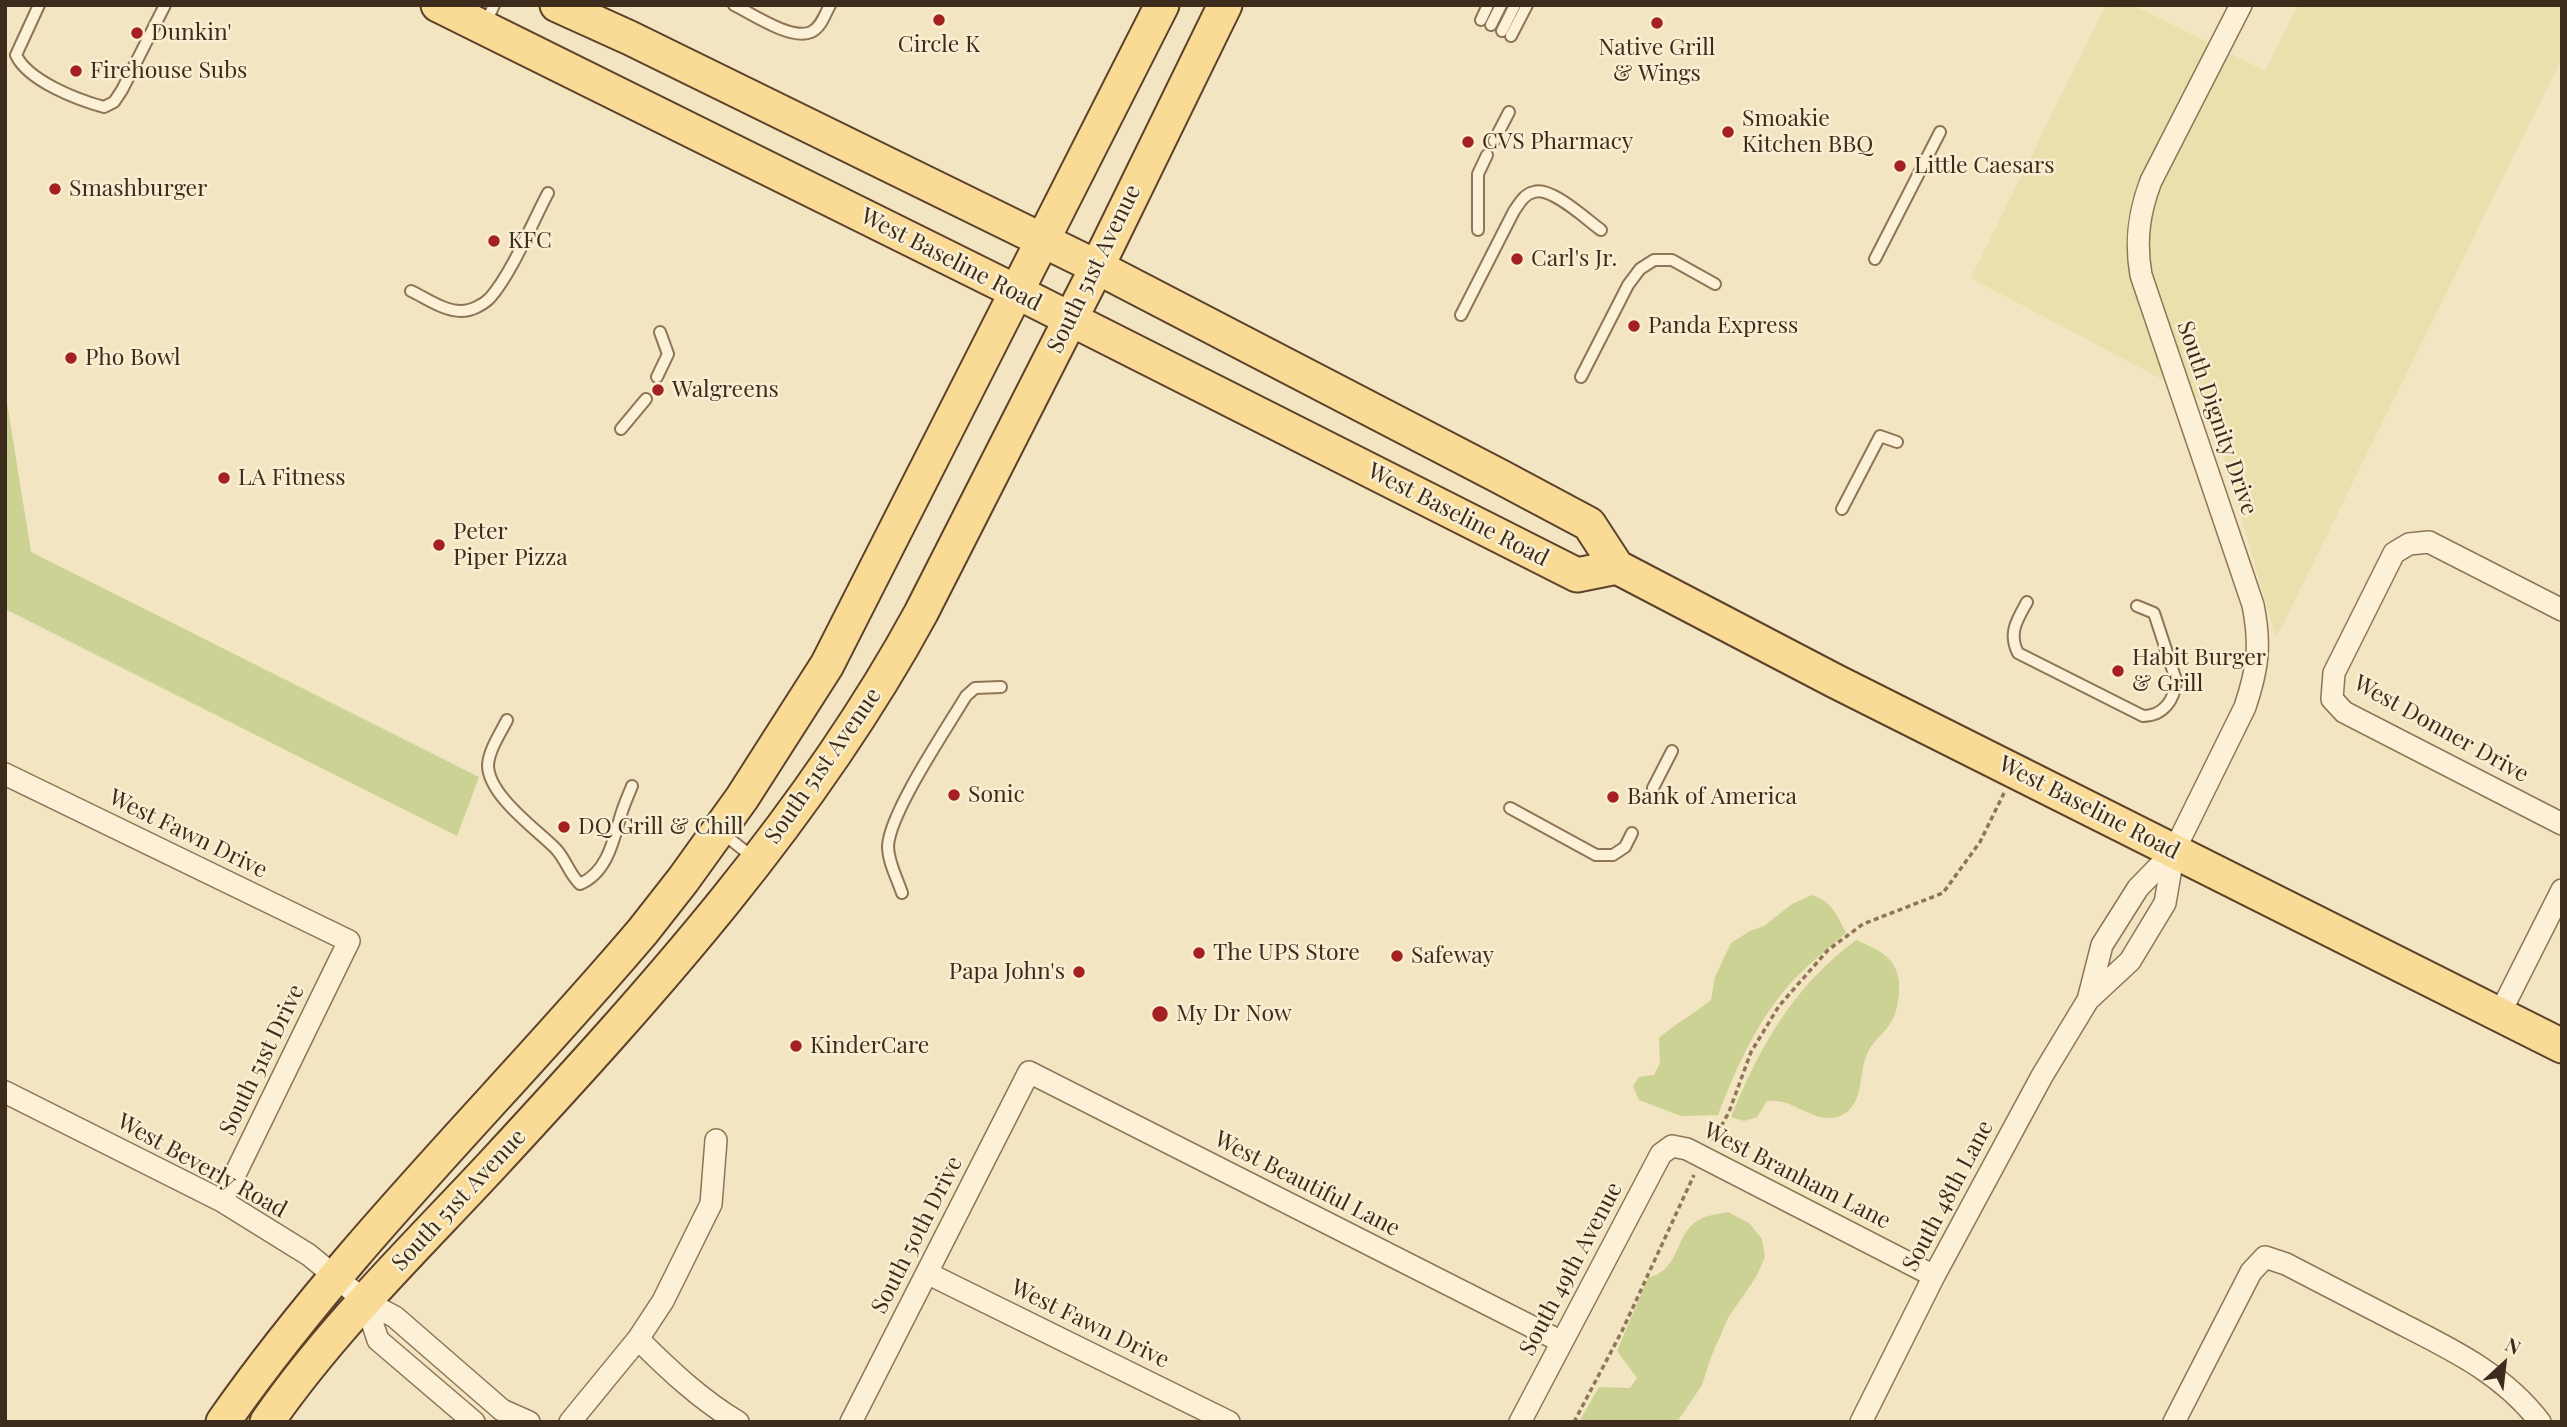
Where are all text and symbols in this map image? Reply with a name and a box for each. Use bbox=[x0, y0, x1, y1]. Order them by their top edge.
marker: Circle K bbox=[931, 12, 947, 28]
marker: Native Grill & Wings bbox=[1649, 15, 1665, 31]
place label: Dunkin' bbox=[151, 19, 232, 47]
marker: Dunkin' bbox=[129, 25, 145, 41]
place label: Circle K bbox=[898, 31, 980, 59]
place label: Native Grill & Wings bbox=[1599, 34, 1715, 88]
place label: Firehouse Subs bbox=[90, 57, 247, 85]
marker: Firehouse Subs bbox=[68, 63, 84, 79]
place label: Smoakie Kitchen BBQ bbox=[1742, 105, 1873, 159]
marker: Smoakie Kitchen BBQ bbox=[1720, 124, 1736, 140]
place label: CVS Pharmacy bbox=[1482, 128, 1633, 156]
marker: CVS Pharmacy bbox=[1460, 134, 1476, 150]
place label: Little Caesars bbox=[1914, 152, 2055, 180]
marker: Little Caesars bbox=[1892, 158, 1908, 174]
place label: Smashburger bbox=[69, 175, 207, 203]
street label: South 51st Avenue bbox=[1041, 180, 1147, 358]
marker: Smashburger bbox=[47, 181, 63, 197]
street label: West Baseline Road bbox=[856, 202, 1046, 318]
place label: KFC bbox=[508, 227, 552, 255]
marker: KFC bbox=[486, 233, 502, 249]
place label: Carl's Jr. bbox=[1531, 245, 1617, 273]
marker: Carl's Jr. bbox=[1509, 251, 1525, 267]
place label: Panda Express bbox=[1648, 312, 1798, 340]
street label: South Dignity Drive bbox=[2171, 317, 2263, 519]
marker: Panda Express bbox=[1626, 318, 1642, 334]
place label: Pho Bowl bbox=[85, 344, 181, 372]
marker: Pho Bowl bbox=[63, 350, 79, 366]
place label: Walgreens bbox=[672, 376, 779, 404]
marker: Walgreens bbox=[650, 382, 666, 398]
street label: West Baseline Road bbox=[1363, 457, 1553, 573]
place label: LA Fitness bbox=[238, 464, 346, 492]
marker: LA Fitness bbox=[216, 470, 232, 486]
place label: Peter Piper Pizza bbox=[453, 518, 568, 572]
marker: Peter Piper Pizza bbox=[431, 537, 447, 553]
place label: Habit Burger & Grill bbox=[2132, 644, 2266, 698]
marker: Habit Burger & Grill bbox=[2110, 663, 2126, 679]
street label: West Donner Drive bbox=[2349, 670, 2533, 788]
street label: South 51st Avenue bbox=[759, 683, 887, 849]
street label: West Baseline Road bbox=[1994, 750, 2184, 866]
place label: Sonic bbox=[968, 781, 1025, 809]
place label: Bank of America bbox=[1627, 783, 1797, 811]
street label: West Fawn Drive bbox=[104, 784, 272, 884]
marker: Sonic bbox=[946, 787, 962, 803]
marker: Bank of America bbox=[1605, 789, 1621, 805]
place label: DQ Grill & Chill bbox=[578, 813, 744, 841]
marker: DQ Grill & Chill bbox=[556, 819, 572, 835]
place label: The UPS Store bbox=[1213, 939, 1360, 967]
place label: Safeway bbox=[1411, 942, 1494, 970]
marker: The UPS Store bbox=[1191, 945, 1207, 961]
marker: Safeway bbox=[1389, 948, 1405, 964]
place label: Papa John's bbox=[949, 958, 1065, 986]
marker: Papa John's bbox=[1071, 964, 1087, 980]
street label: South 51st Drive bbox=[214, 980, 310, 1140]
place label: My Dr Now bbox=[1176, 1000, 1292, 1028]
marker: My Dr Now bbox=[1150, 1004, 1170, 1024]
place label: KinderCare bbox=[810, 1032, 929, 1060]
marker: KinderCare bbox=[788, 1038, 804, 1054]
street label: West Beverly Road bbox=[112, 1108, 292, 1224]
street label: South 48th Lane bbox=[1897, 1116, 1999, 1276]
street label: West Branham Lane bbox=[1699, 1117, 1895, 1235]
street label: South 51st Avenue bbox=[386, 1123, 532, 1277]
street label: West Beautiful Lane bbox=[1210, 1125, 1404, 1243]
street label: South 50th Drive bbox=[865, 1152, 969, 1318]
street label: South 49th Avenue bbox=[1514, 1178, 1628, 1360]
street label: West Fawn Drive bbox=[1006, 1274, 1174, 1374]
north arrow bbox=[2469, 1329, 2539, 1399]
text: N bbox=[2502, 1331, 2526, 1360]

